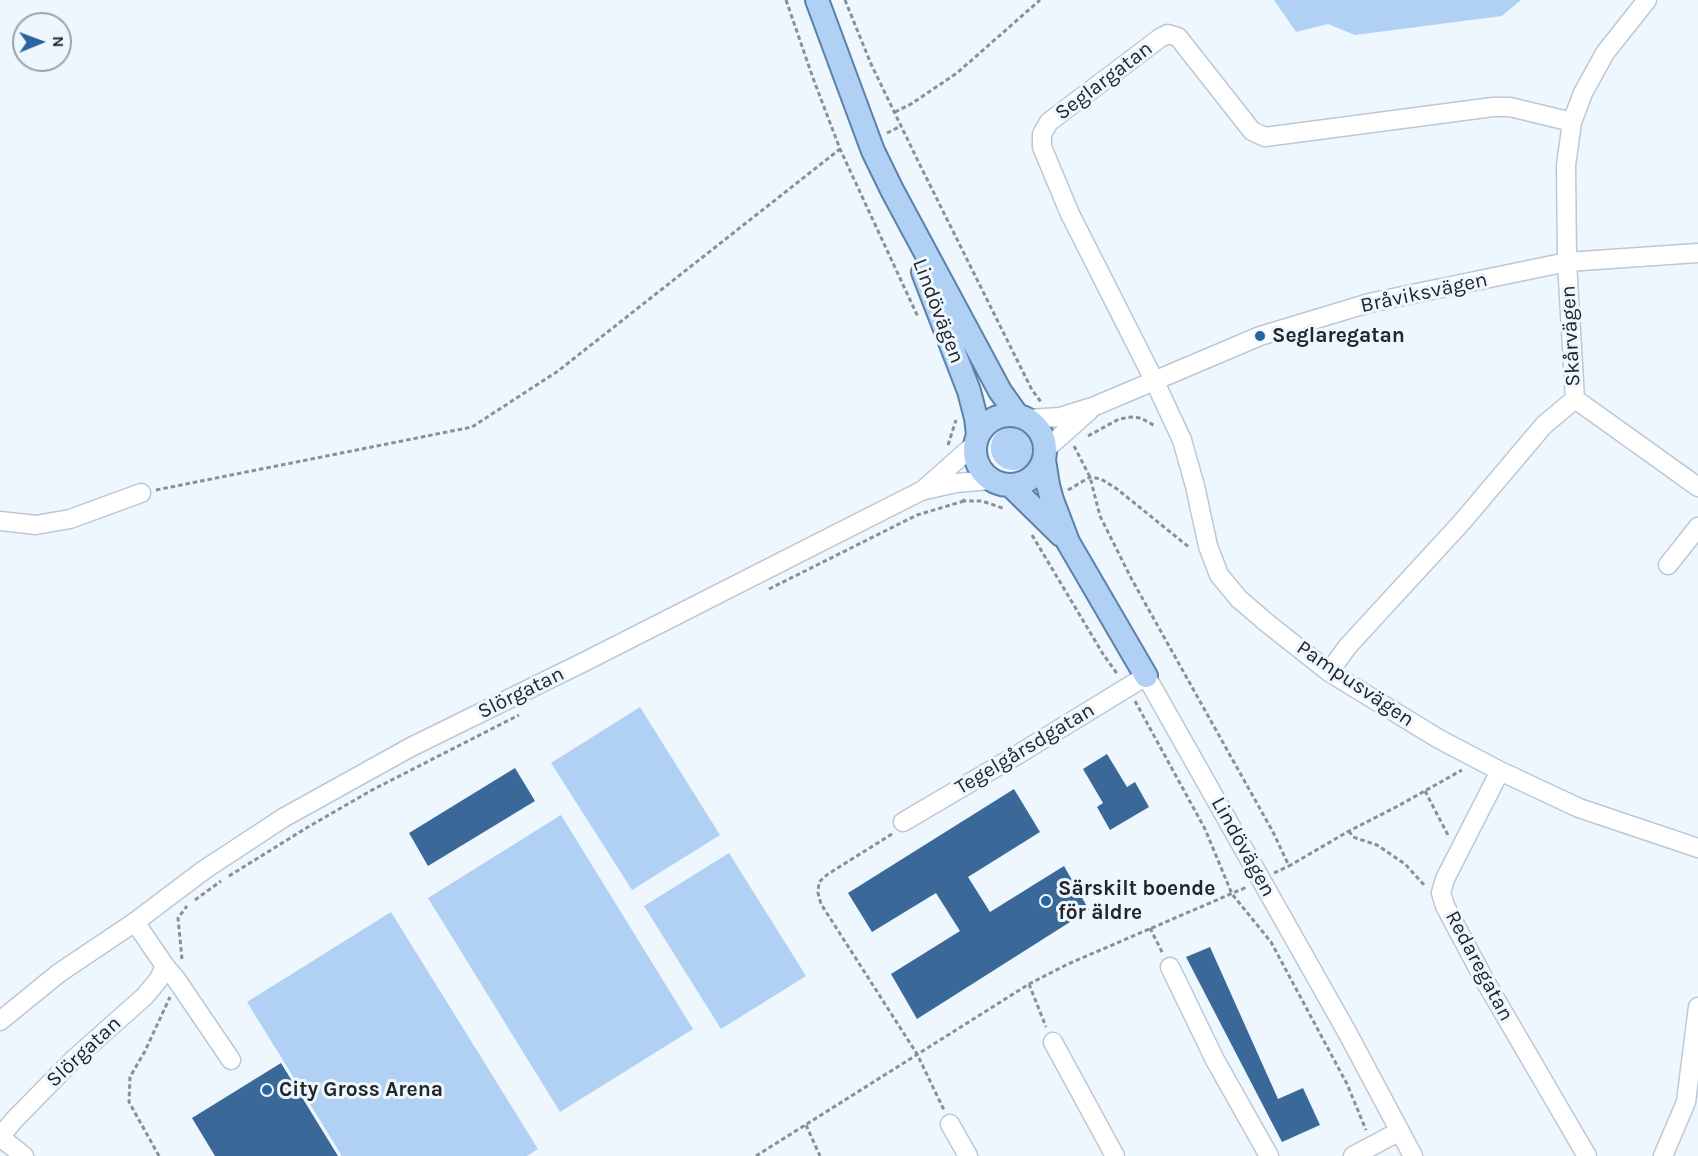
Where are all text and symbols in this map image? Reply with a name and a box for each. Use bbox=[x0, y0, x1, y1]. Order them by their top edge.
north arrow bbox=[12, 12, 72, 72]
text: N bbox=[49, 36, 68, 48]
street label: Seglargatan bbox=[1050, 36, 1158, 126]
street label: Lindövägen bbox=[907, 255, 969, 367]
street label: Bråviksvägen bbox=[1358, 267, 1490, 319]
street label: Skårvägen bbox=[1556, 285, 1586, 387]
place label: Seglaregatan bbox=[1272, 323, 1405, 349]
marker: Seglaregatan bbox=[1253, 329, 1267, 343]
street label: Pampusvägen bbox=[1291, 635, 1419, 733]
street label: Slörgatan bbox=[474, 661, 568, 725]
street label: Tegelgårsdgatan bbox=[951, 697, 1099, 801]
street label: Lindövägen bbox=[1205, 793, 1281, 901]
place label: Särskilt boende för äldre bbox=[1058, 876, 1215, 926]
marker: Särskilt boende för äldre bbox=[1039, 894, 1053, 908]
street label: Redaregatan bbox=[1439, 906, 1519, 1026]
street label: Slörgatan bbox=[41, 1011, 127, 1093]
place label: City Gross Arena bbox=[279, 1077, 443, 1103]
marker: City Gross Arena bbox=[260, 1083, 274, 1097]

